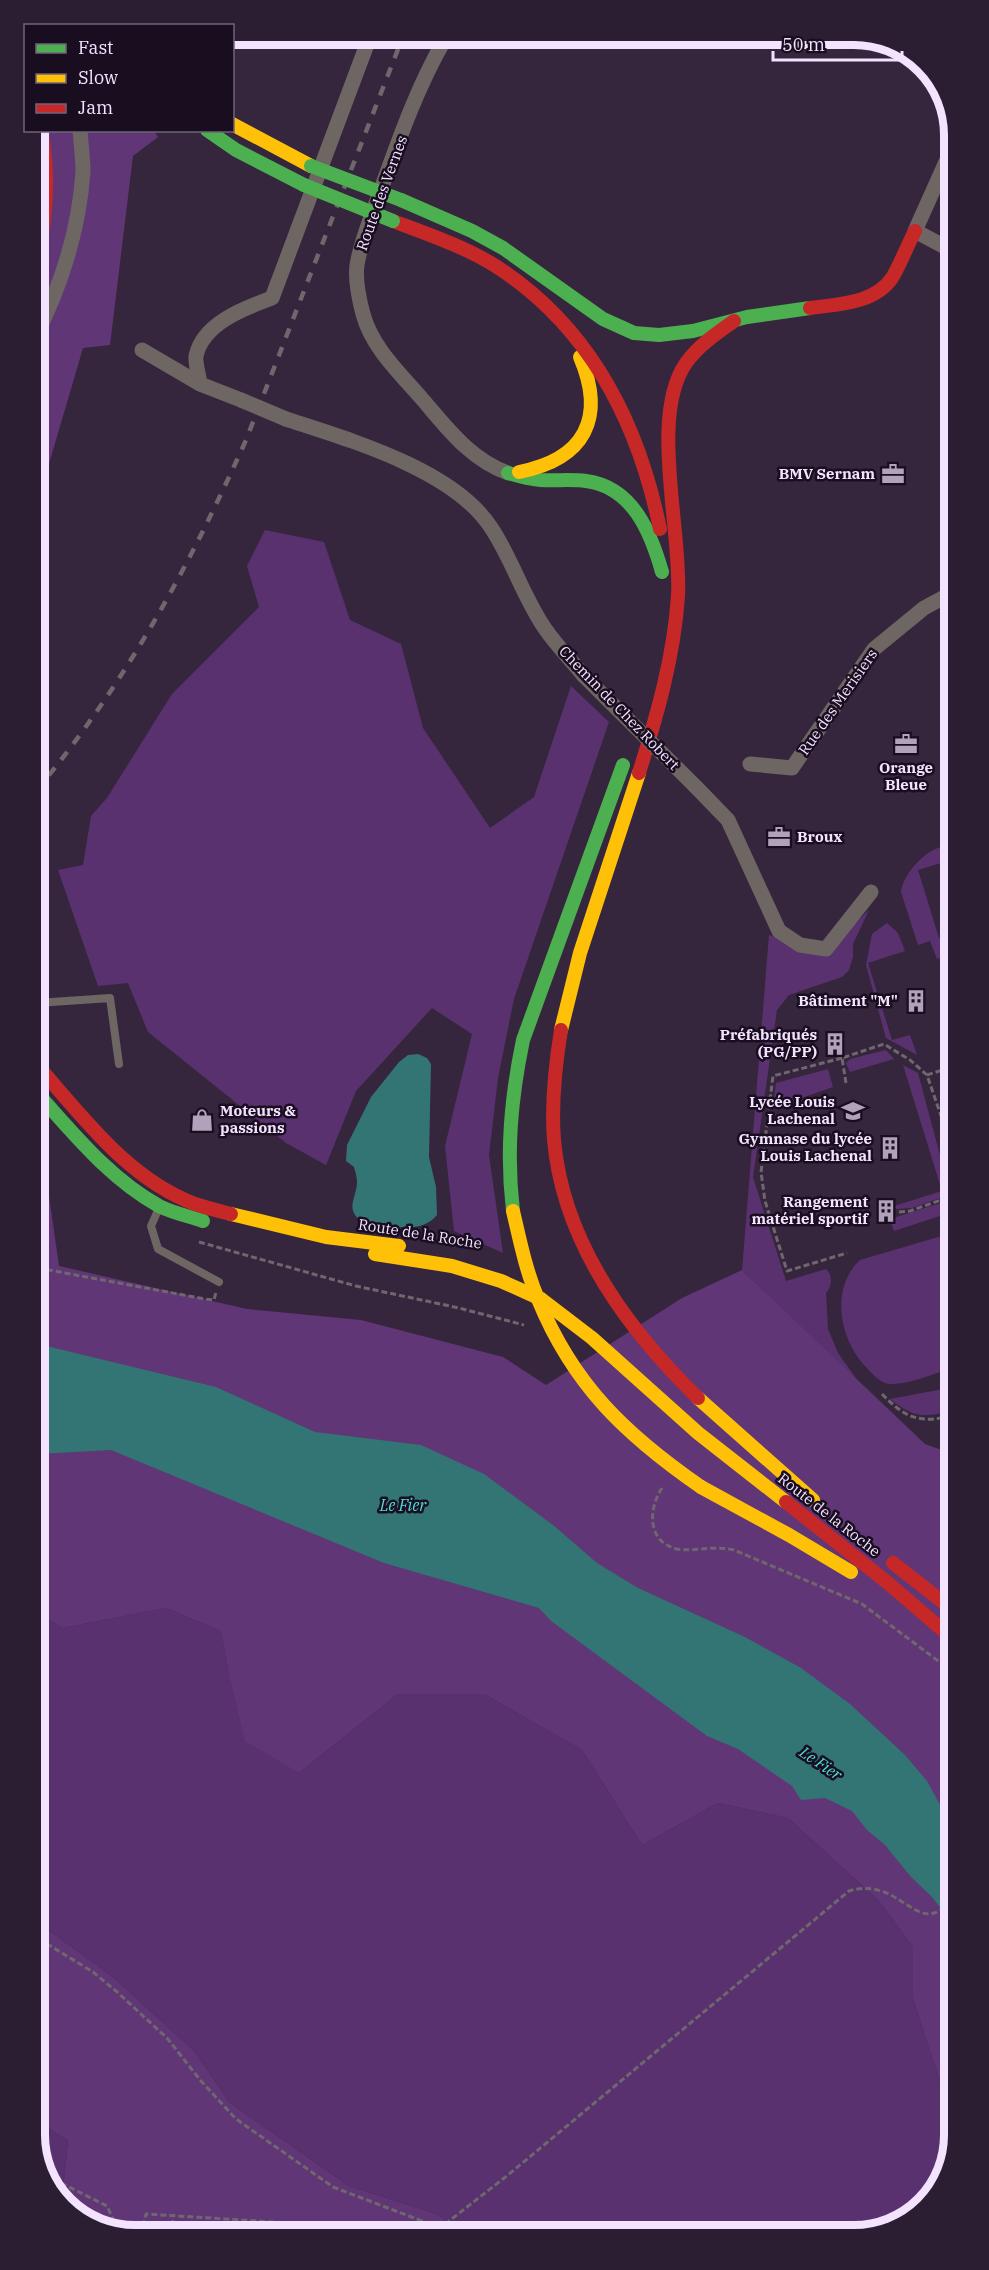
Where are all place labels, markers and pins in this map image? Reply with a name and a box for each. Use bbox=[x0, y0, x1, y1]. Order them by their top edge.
office icon: BMV Sernam bbox=[880, 461, 906, 487]
place label: BMV Sernam bbox=[779, 464, 875, 483]
office icon: Orange Bleue bbox=[893, 731, 919, 757]
place label: Orange Bleue bbox=[879, 758, 933, 794]
office icon: Broux bbox=[766, 824, 792, 850]
place label: Broux bbox=[797, 827, 842, 846]
building icon: Bâtiment "M" bbox=[903, 988, 929, 1014]
place label: Bâtiment "M" bbox=[798, 991, 898, 1010]
place label: Préfabriqués (PG/PP) bbox=[720, 1025, 817, 1061]
building icon: Préfabriqués (PG/PP) bbox=[822, 1031, 848, 1057]
place label: Lycée Louis Lachenal bbox=[749, 1092, 835, 1128]
school or university icon: Lycée Louis Lachenal bbox=[840, 1098, 866, 1124]
place label: Moteurs & passions bbox=[220, 1101, 296, 1137]
shop icon: Moteurs & passions bbox=[189, 1107, 215, 1133]
place label: Gymnase du lycée Louis Lachenal bbox=[739, 1129, 872, 1165]
building icon: Gymnase du lycée Louis Lachenal bbox=[877, 1135, 903, 1161]
place label: Rangement matériel sportif bbox=[751, 1192, 869, 1228]
building icon: Rangement matériel sportif bbox=[873, 1198, 899, 1224]

